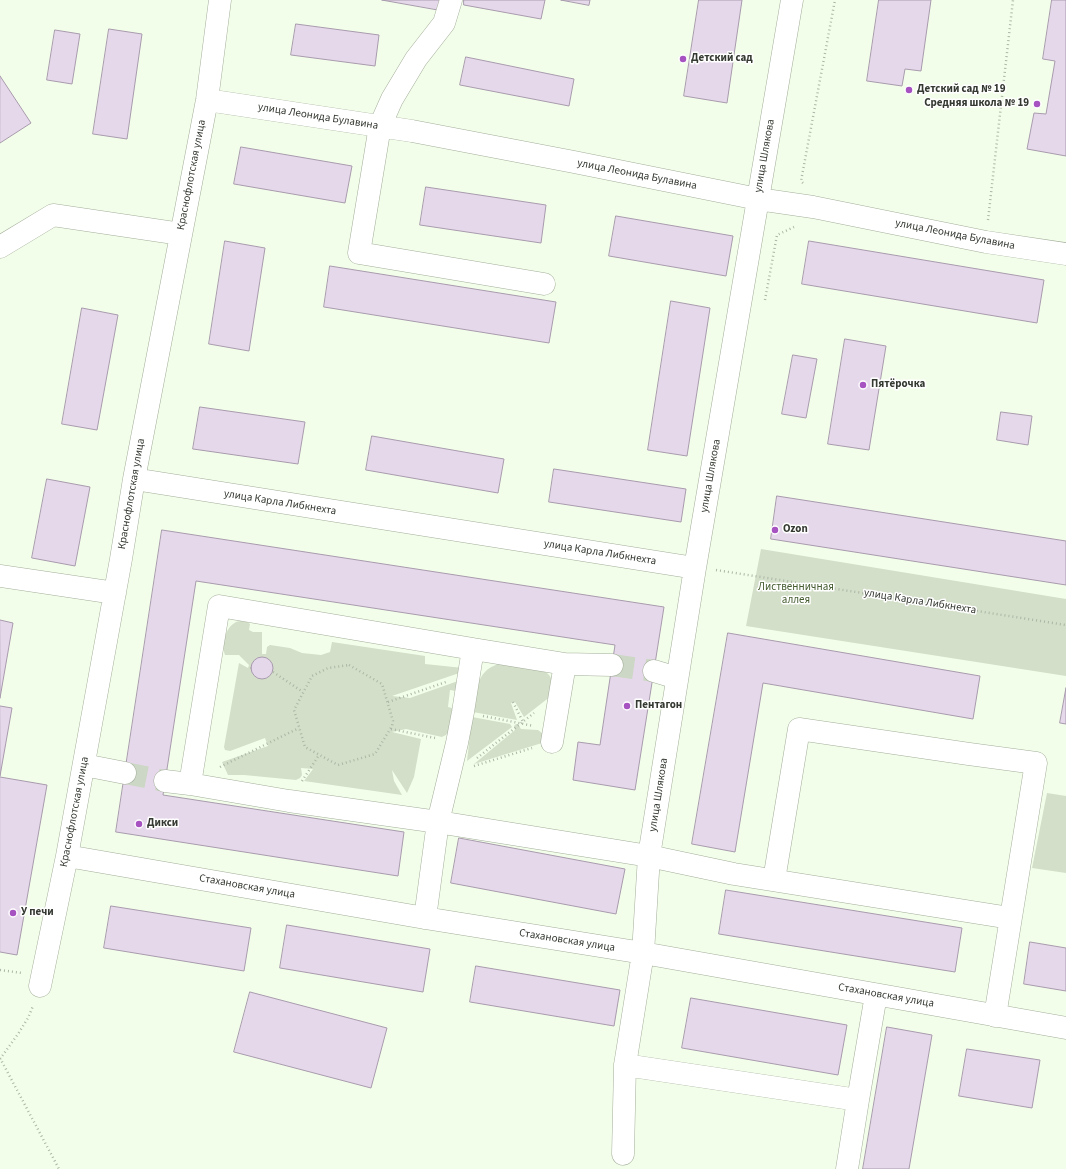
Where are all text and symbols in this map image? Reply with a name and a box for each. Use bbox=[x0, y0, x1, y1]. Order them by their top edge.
place label: Детский сад bbox=[691, 52, 753, 66]
marker: Детский сад bbox=[678, 54, 688, 64]
place label: Детский сад № 19 bbox=[917, 83, 1005, 97]
marker: Детский сад № 19 bbox=[904, 85, 914, 95]
place label: Средняя школа № 19 bbox=[924, 97, 1029, 111]
marker: Средняя школа № 19 bbox=[1032, 99, 1042, 109]
street label: улица Леонида Булавина bbox=[257, 101, 379, 133]
street label: улица Шлякова bbox=[752, 118, 778, 194]
street label: Краснофлотская улица bbox=[175, 119, 209, 231]
street label: улица Леонида Булавина bbox=[576, 157, 698, 193]
street label: улица Леонида Булавина bbox=[894, 217, 1016, 253]
place label: Пятёрочка bbox=[871, 378, 925, 392]
marker: Пятёрочка bbox=[858, 380, 868, 390]
street label: Краснофлотская улица bbox=[116, 438, 148, 550]
street label: улица Шлякова bbox=[698, 438, 724, 514]
street label: улица Карла Либкнехта bbox=[223, 488, 337, 518]
place label: Ozon bbox=[783, 523, 808, 537]
marker: Ozon bbox=[770, 525, 780, 535]
street label: улица Карла Либкнехта bbox=[543, 538, 657, 568]
park label: Лиственничная аллея bbox=[758, 581, 834, 607]
street label: улица Карла Либкнехта bbox=[863, 587, 977, 617]
place label: Пентагон bbox=[635, 699, 682, 713]
marker: Пентагон bbox=[622, 701, 632, 711]
street label: Краснофлотская улица bbox=[58, 756, 92, 868]
street label: улица Шлякова bbox=[647, 757, 671, 833]
place label: Дикси bbox=[147, 817, 178, 831]
marker: Дикси bbox=[134, 819, 144, 829]
street label: Стахановская улица bbox=[198, 872, 296, 902]
place label: У печи bbox=[21, 906, 54, 920]
marker: У печи bbox=[8, 908, 18, 918]
street label: Стахановская улица bbox=[518, 927, 616, 955]
street label: Стахановская улица bbox=[837, 981, 935, 1011]

